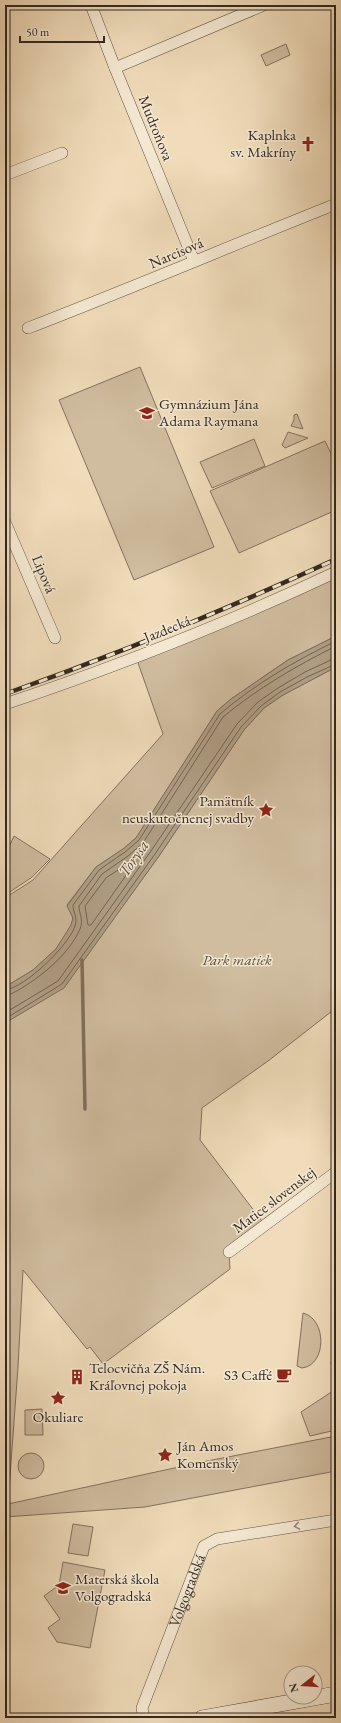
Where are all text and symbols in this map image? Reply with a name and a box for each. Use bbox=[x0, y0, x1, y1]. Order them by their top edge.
scale bar bbox=[20, 18, 104, 44]
text: 50 m bbox=[26, 24, 50, 40]
street label: Mudroňova bbox=[135, 92, 178, 163]
place label: Kaplnka sv. Makríny bbox=[230, 125, 296, 161]
church icon: Kaplnka sv. Makríny bbox=[299, 135, 317, 153]
street label: Narcisová bbox=[146, 233, 206, 272]
place label: Gymnázium Jána Adama Raymana bbox=[158, 394, 259, 430]
school or university icon: Gymnázium Jána Adama Raymana bbox=[138, 404, 156, 422]
street label: Lipová bbox=[28, 552, 61, 596]
street label: Jazdecká bbox=[139, 611, 193, 647]
place label: Pamätník neuskutočnenej svadby bbox=[122, 791, 255, 827]
place icon: Pamätník neuskutočnenej svadby bbox=[257, 801, 275, 819]
water label: Torysa bbox=[113, 836, 153, 881]
park label: Park matiek bbox=[202, 950, 272, 969]
street label: Matice slovenskej bbox=[228, 1162, 319, 1237]
place label: Telocvičňa ZŠ Nám. Kráľovnej pokoja bbox=[89, 1358, 205, 1394]
place label: S3 Caffé bbox=[224, 1365, 272, 1384]
cafe icon: S3 Caffé bbox=[275, 1366, 293, 1384]
building icon: Telocvičňa ZŠ Nám. Kráľovnej pokoja bbox=[68, 1368, 86, 1386]
place icon: Okuliare bbox=[49, 1389, 67, 1407]
place label: Okuliare bbox=[33, 1407, 83, 1426]
place label: Ján Amos Komenský bbox=[175, 1436, 239, 1472]
place icon: Ján Amos Komenský bbox=[156, 1446, 174, 1464]
one-way arrow bbox=[294, 1521, 301, 1530]
street label: Volgogradská bbox=[164, 1551, 209, 1629]
place label: Materská škola Volgogradská bbox=[75, 1569, 159, 1605]
school or university icon: Materská škola Volgogradská bbox=[54, 1579, 72, 1597]
north arrow bbox=[283, 1665, 323, 1705]
text: N bbox=[285, 1682, 301, 1694]

